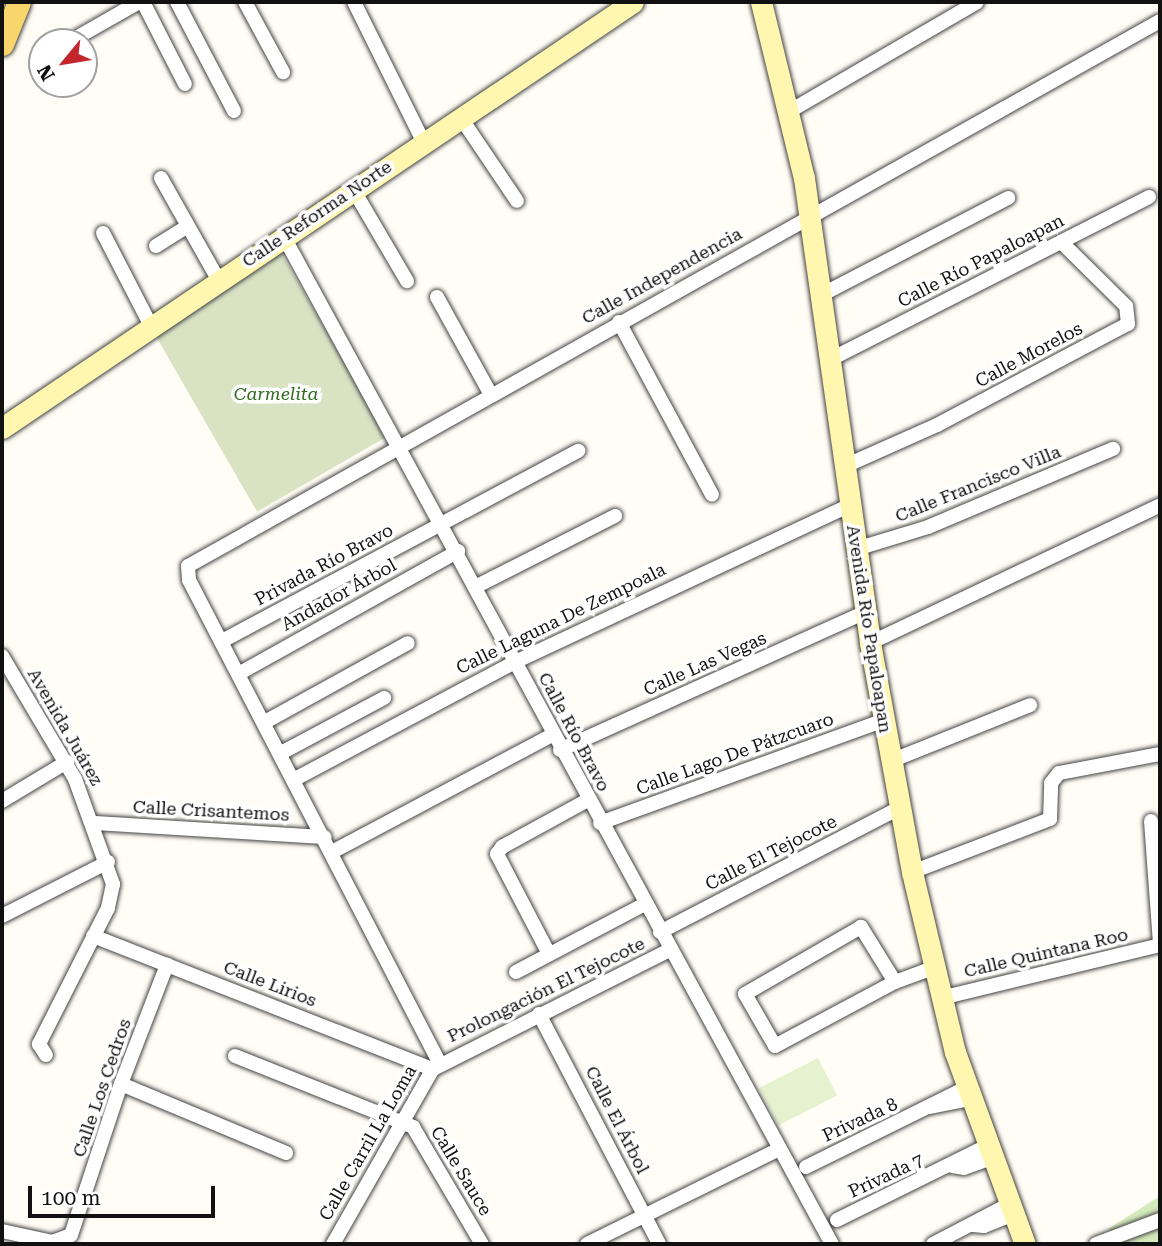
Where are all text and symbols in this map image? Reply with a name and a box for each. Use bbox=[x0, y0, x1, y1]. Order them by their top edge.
north arrow bbox=[28, 28, 98, 98]
text: N bbox=[32, 61, 60, 85]
street label: Calle Reforma Norte bbox=[238, 156, 396, 272]
street label: Calle Río Papaloapan bbox=[894, 210, 1068, 312]
street label: Calle Independencia bbox=[578, 223, 746, 329]
street label: Calle Morelos bbox=[972, 318, 1086, 392]
park label: Carmelita bbox=[234, 383, 318, 405]
street label: Calle Francisco Villa bbox=[892, 441, 1064, 527]
street label: Privada Río Bravo bbox=[251, 519, 397, 611]
street label: Avenida Río Papaloapan bbox=[842, 523, 896, 735]
street label: Andador Árbol bbox=[278, 555, 400, 635]
street label: Calle Laguna De Zempoala bbox=[453, 559, 669, 679]
street label: Calle Las Vegas bbox=[640, 627, 770, 701]
street label: Avenida Juárez bbox=[23, 665, 107, 789]
street label: Calle Río Bravo bbox=[534, 669, 614, 795]
street label: Calle Lago De Pátzcuaro bbox=[633, 708, 837, 800]
street label: Calle Crisantemos bbox=[132, 796, 290, 826]
street label: Calle El Tejocote bbox=[702, 811, 840, 895]
street label: Calle Quintana Roo bbox=[962, 924, 1130, 982]
street label: Prolongación El Tejocote bbox=[444, 933, 648, 1047]
street label: Calle Lirios bbox=[220, 956, 320, 1012]
street label: Calle Los Cedros bbox=[68, 1016, 136, 1160]
street label: Calle Carril La Loma bbox=[315, 1062, 421, 1224]
street label: Calle El Árbol bbox=[581, 1062, 653, 1178]
street label: Privada 8 bbox=[819, 1093, 901, 1147]
street label: Calle Sauce bbox=[426, 1122, 496, 1220]
street label: Privada 7 bbox=[845, 1149, 927, 1203]
scale bar bbox=[32, 1172, 219, 1216]
text: 100 m bbox=[41, 1186, 101, 1210]

